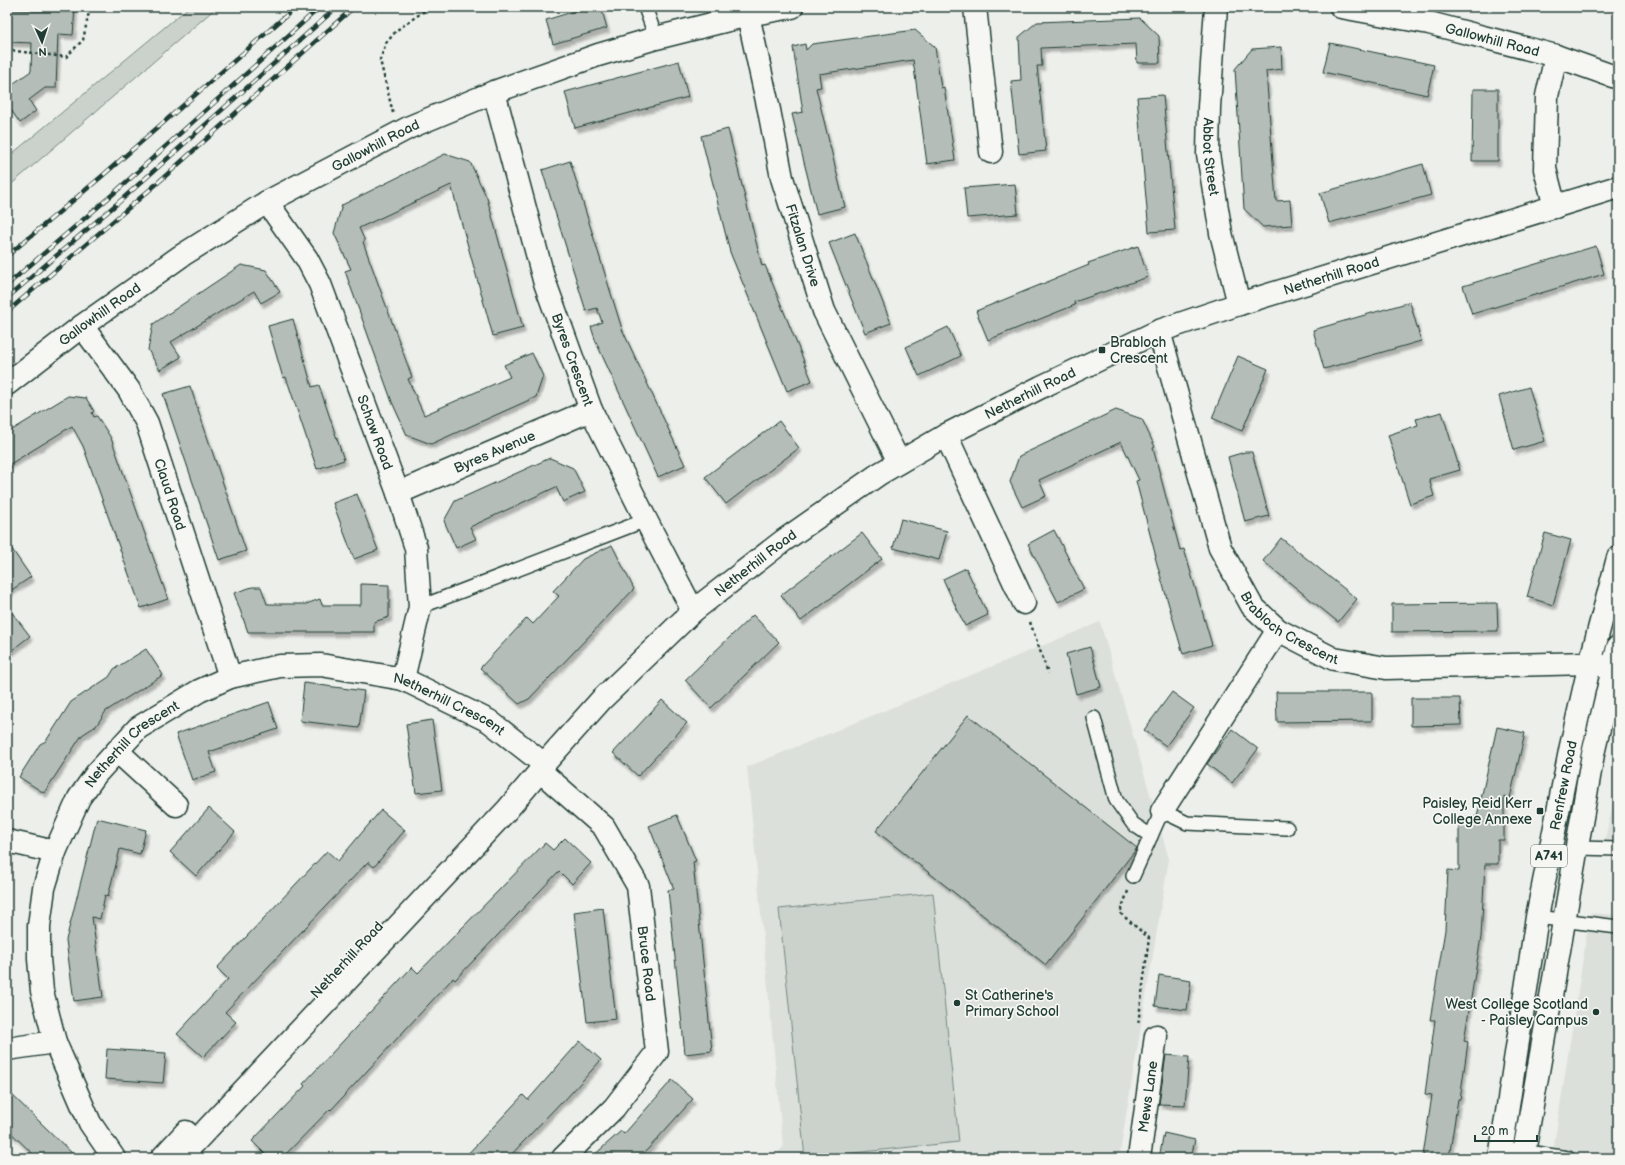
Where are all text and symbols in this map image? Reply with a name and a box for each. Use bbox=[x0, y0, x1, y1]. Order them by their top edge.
street label: Gallowhill Road bbox=[1443, 19, 1541, 60]
north arrow bbox=[22, 22, 62, 62]
text: N bbox=[38, 45, 47, 58]
street label: Gallowhill Road bbox=[329, 116, 422, 175]
street label: Abbot Street bbox=[1199, 117, 1223, 197]
street label: Fitzalan Drive bbox=[782, 202, 824, 289]
street label: Netherhill Road bbox=[1281, 253, 1381, 298]
street label: Gallowhill Road bbox=[55, 279, 144, 349]
street label: Byres Crescent bbox=[548, 311, 598, 409]
place label: Brabloch Crescent bbox=[1110, 334, 1169, 367]
marker: Brabloch Crescent bbox=[1097, 345, 1107, 355]
street label: Netherhill Road bbox=[982, 363, 1078, 423]
street label: Schaw Road bbox=[354, 392, 397, 472]
street label: Byres Avenue bbox=[451, 427, 538, 476]
street label: Claud Road bbox=[151, 456, 190, 532]
street label: Netherhill Road bbox=[711, 526, 800, 600]
street label: Brabloch Crescent bbox=[1237, 588, 1340, 668]
street label: Netherhill Crescent bbox=[392, 669, 509, 739]
street label: Netherhill Crescent bbox=[81, 696, 183, 791]
street label: Renfrew Road bbox=[1546, 739, 1580, 832]
place label: Paisley, Reid Kerr College Annexe bbox=[1422, 795, 1533, 828]
marker: Paisley, Reid Kerr College Annexe bbox=[1535, 806, 1545, 816]
road number: A741 bbox=[1531, 845, 1567, 867]
street label: Netherhill Road bbox=[307, 918, 387, 1002]
street label: Bruce Road bbox=[634, 925, 660, 1002]
place label: St Catherine's Primary School bbox=[965, 987, 1059, 1020]
place label: West College Scotland - Paisley Campus bbox=[1446, 996, 1588, 1029]
marker: St Catherine's Primary School bbox=[952, 998, 962, 1008]
marker: West College Scotland - Paisley Campus bbox=[1591, 1007, 1601, 1017]
street label: Mews Lane bbox=[1134, 1060, 1161, 1134]
scale bar bbox=[1475, 1117, 1537, 1143]
text: 20 m bbox=[1481, 1124, 1508, 1139]

